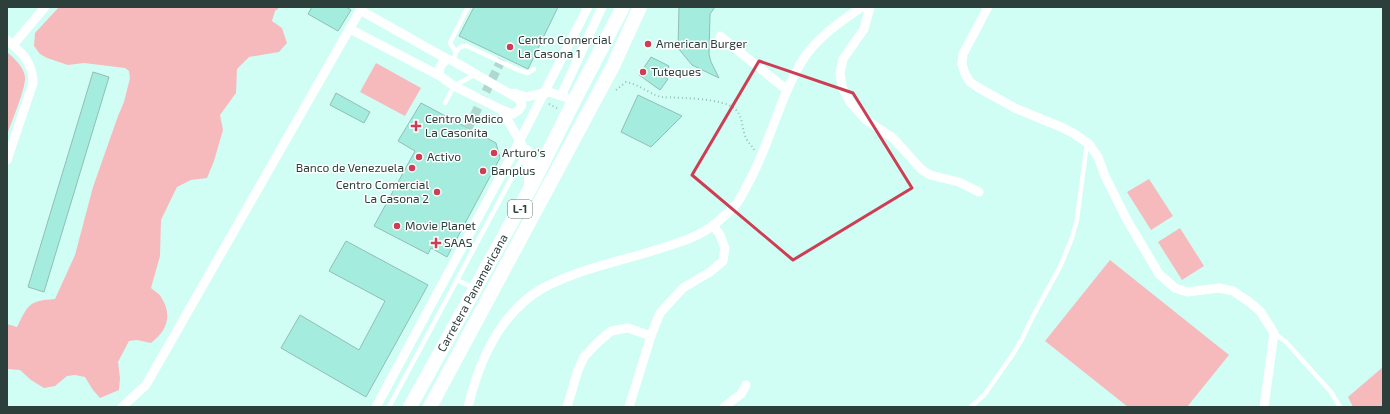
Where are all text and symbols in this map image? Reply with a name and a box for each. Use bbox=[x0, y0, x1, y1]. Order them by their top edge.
place label: Centro Comercial La Casona 1 bbox=[518, 32, 612, 60]
place label: American Burger bbox=[656, 36, 747, 50]
marker: American Burger bbox=[643, 39, 653, 49]
marker: Centro Comercial La Casona 1 bbox=[505, 42, 515, 52]
place label: Tuteques bbox=[651, 64, 701, 78]
marker: Tuteques bbox=[638, 67, 648, 77]
place label: Centro Medico La Casonita bbox=[425, 111, 504, 139]
marker: Centro Medico La Casonita bbox=[410, 120, 422, 132]
place label: Arturo's bbox=[502, 145, 546, 159]
marker: Arturo's bbox=[489, 148, 499, 158]
place label: Activo bbox=[427, 149, 461, 163]
marker: Activo bbox=[414, 152, 424, 162]
place label: Banco de Venezuela bbox=[296, 160, 404, 174]
marker: Banco de Venezuela bbox=[407, 163, 417, 173]
place label: Banplus bbox=[491, 163, 535, 177]
marker: Banplus bbox=[478, 166, 488, 176]
place label: Centro Comercial La Casona 2 bbox=[336, 177, 429, 205]
marker: Centro Comercial La Casona 2 bbox=[432, 187, 442, 197]
road number: L-1 bbox=[508, 200, 532, 218]
place label: Movie Planet bbox=[405, 218, 476, 232]
marker: Movie Planet bbox=[392, 221, 402, 231]
street label: Carretera Panamericana bbox=[434, 231, 510, 354]
place label: SAAS bbox=[444, 235, 473, 249]
marker: SAAS bbox=[431, 238, 441, 248]

